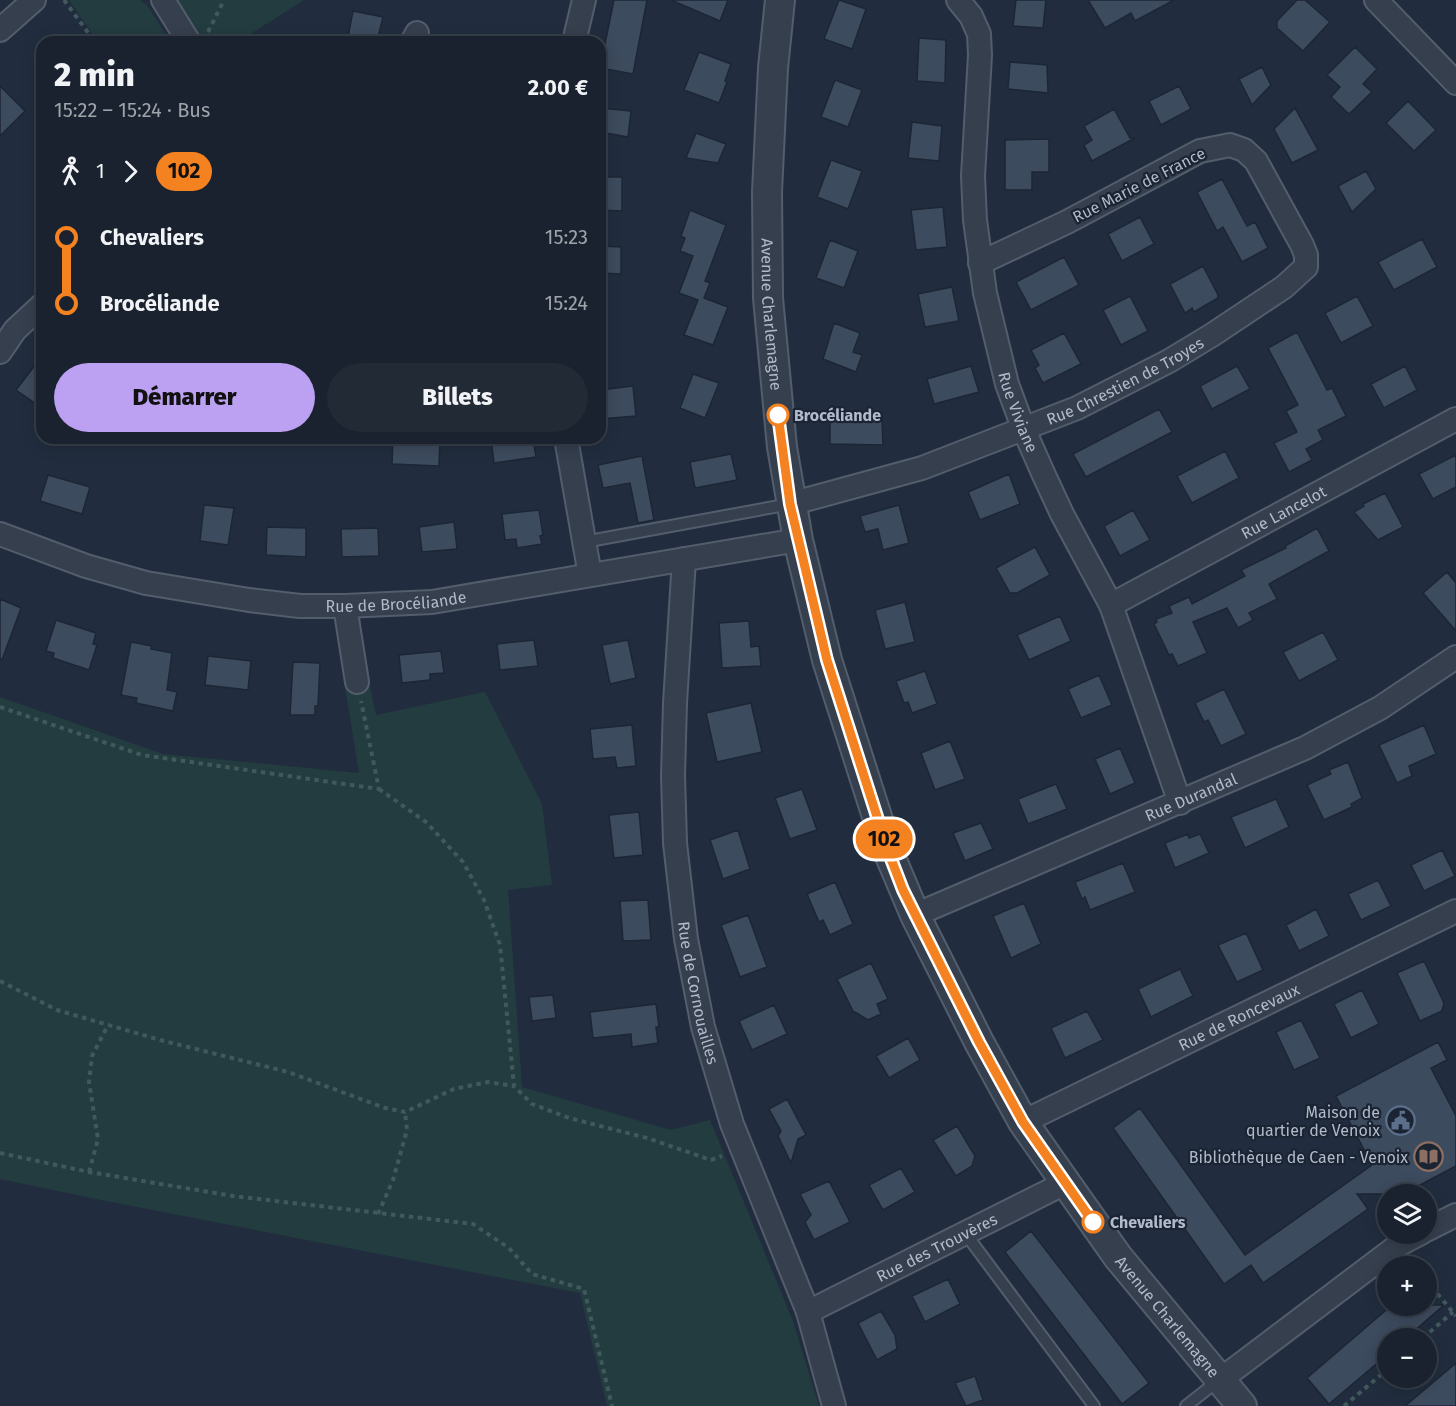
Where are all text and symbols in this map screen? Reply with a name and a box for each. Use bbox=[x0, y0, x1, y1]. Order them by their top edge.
text: 2 min bbox=[54, 55, 135, 95]
text: 2.00 € bbox=[528, 74, 588, 101]
text: 15:22 – 15:24 · Bus bbox=[54, 98, 210, 122]
street label: Rue Marie de France bbox=[1069, 143, 1209, 227]
icon: walk bbox=[54, 155, 87, 188]
icon: forward bbox=[114, 155, 147, 188]
text: 102 bbox=[168, 158, 200, 184]
text: 1 bbox=[96, 159, 105, 183]
text: Chevaliers bbox=[100, 224, 204, 251]
text: 15:23 bbox=[545, 225, 588, 249]
street label: Avenue Charlemagne bbox=[758, 238, 786, 391]
text: Brocéliande bbox=[100, 290, 220, 317]
text: 15:24 bbox=[545, 291, 588, 315]
street label: Rue Chrestien de Troyes bbox=[1044, 333, 1207, 428]
button: Démarrer bbox=[54, 363, 315, 432]
button: Billets bbox=[327, 363, 588, 432]
street label: Rue Viviane bbox=[995, 370, 1042, 455]
marker: Brocéliande bbox=[767, 404, 789, 426]
place label: Brocéliande bbox=[794, 406, 881, 425]
street label: Rue Lancelot bbox=[1238, 481, 1329, 543]
street label: Rue de Brocéliande bbox=[326, 587, 468, 616]
street label: Rue Durandal bbox=[1142, 769, 1240, 825]
line badge: 102 bbox=[850, 820, 918, 858]
text: 102 bbox=[868, 826, 900, 852]
street label: Rue de Cornouailles bbox=[675, 920, 723, 1066]
street label: Rue de Roncevaux bbox=[1175, 979, 1303, 1054]
place label: Maison de quartier de Venoix bbox=[1246, 1103, 1380, 1140]
public building icon: Maison de quartier de Venoix bbox=[1385, 1105, 1417, 1137]
library icon: Bibliothèque de Caen - Venoix bbox=[1413, 1141, 1445, 1173]
place label: Bibliothèque de Caen - Venoix bbox=[1189, 1148, 1408, 1167]
map controls bbox=[1377, 1184, 1437, 1388]
button: layers bbox=[1377, 1184, 1437, 1244]
street label: Rue des Trouvères bbox=[873, 1209, 1000, 1286]
marker: Chevaliers bbox=[1082, 1211, 1104, 1233]
place label: Chevaliers bbox=[1110, 1213, 1186, 1232]
street label: Avenue Charlemagne bbox=[1111, 1252, 1224, 1381]
button: + bbox=[1377, 1256, 1437, 1316]
button: − bbox=[1377, 1328, 1437, 1388]

